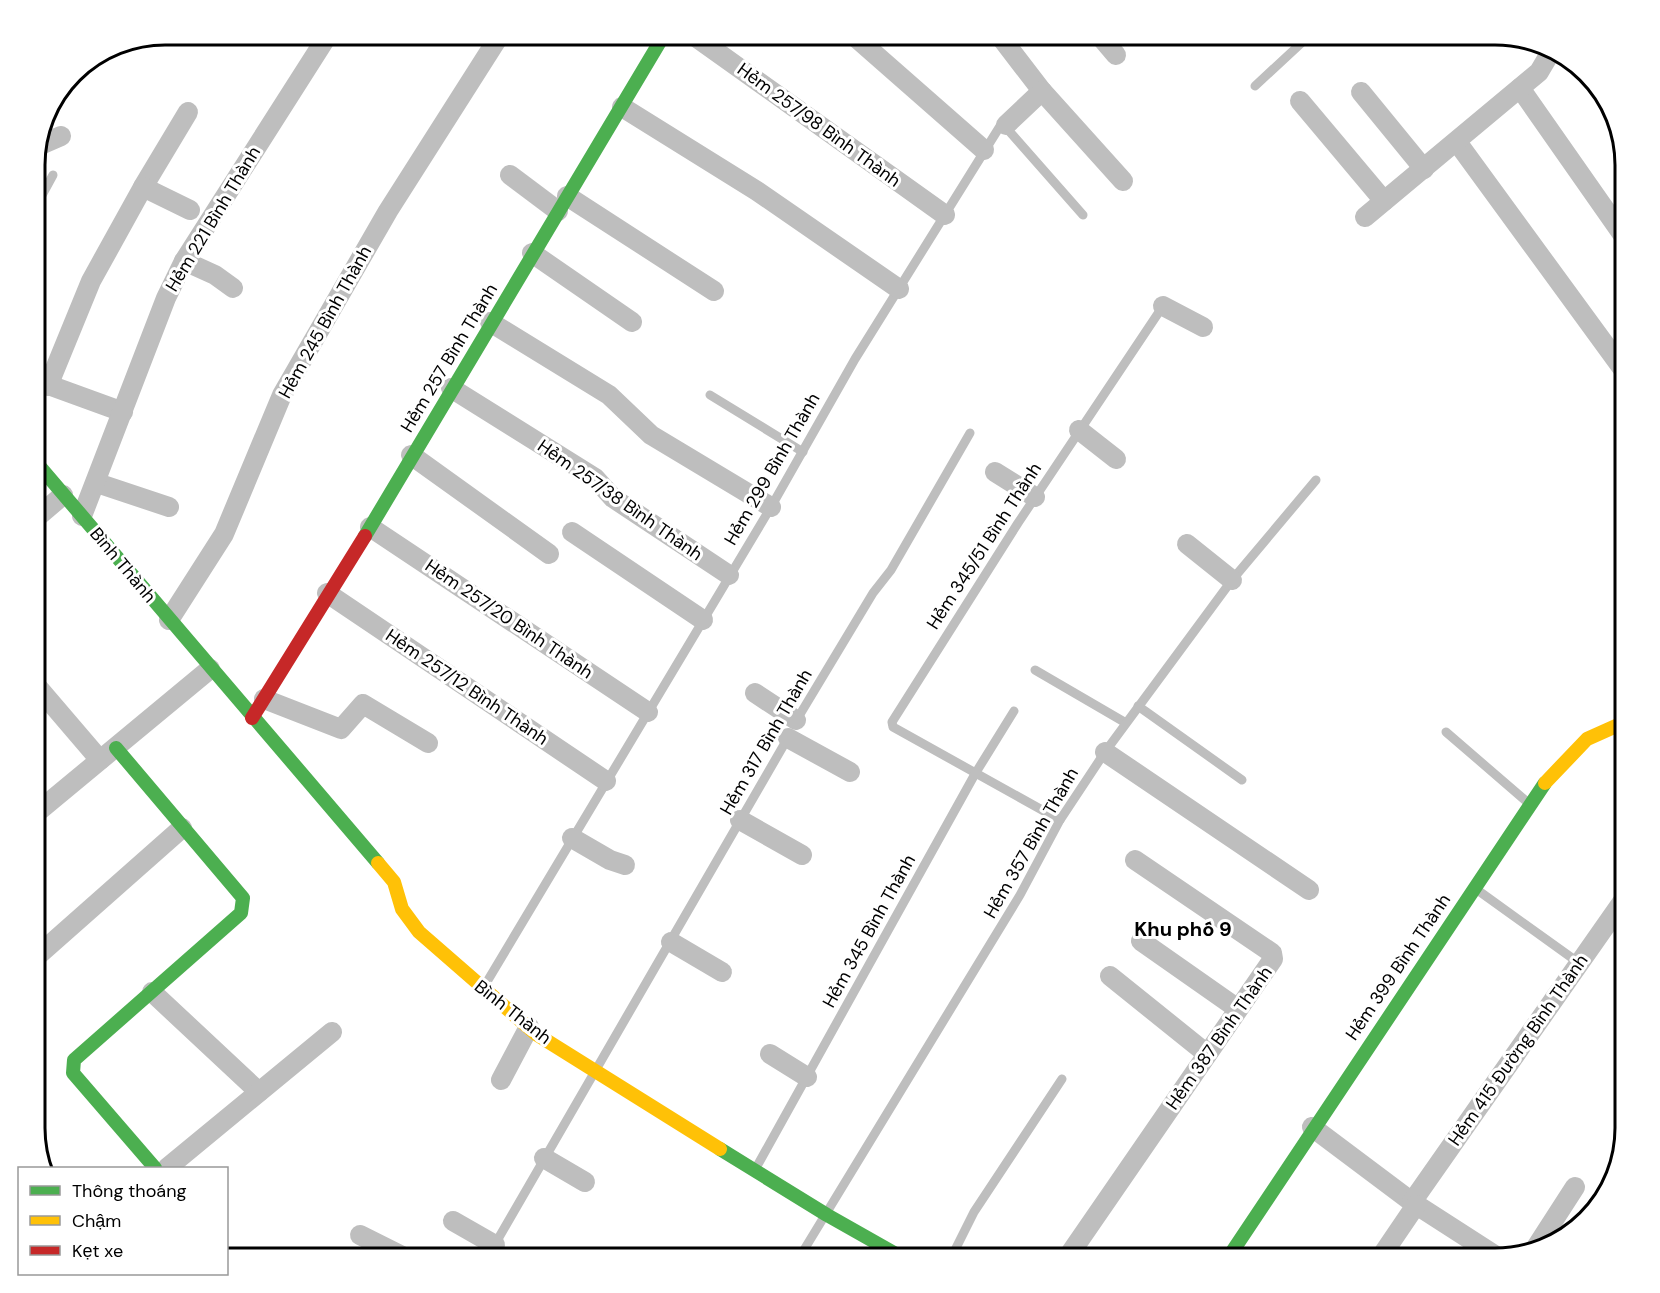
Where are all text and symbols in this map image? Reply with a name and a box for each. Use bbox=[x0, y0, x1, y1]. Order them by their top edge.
street label: Hẻm 257/98 Bình Thành bbox=[732, 58, 906, 192]
street label: Hẻm 221 Bình Thành bbox=[160, 142, 266, 296]
street label: Hẻm 245 Bình Thành bbox=[273, 241, 377, 403]
street label: Hẻm 257 Bình Thành bbox=[395, 279, 503, 437]
street label: Hẻm 299 Bình Thành bbox=[719, 389, 825, 549]
street label: Hẻm 257/38 Bình Thành bbox=[533, 434, 707, 566]
street label: Hẻm 345/51 Bình Thành bbox=[921, 458, 1047, 634]
street label: Bình Thành bbox=[84, 522, 162, 608]
street label: Hẻm 257/20 Bình Thành bbox=[420, 554, 598, 684]
street label: Hẻm 257/12 Bình Thành bbox=[381, 624, 553, 750]
street label: Hẻm 317 Bình Thành bbox=[714, 665, 818, 819]
street label: Hẻm 357 Bình Thành bbox=[978, 763, 1084, 923]
street label: Hẻm 345 Bình Thành bbox=[817, 850, 921, 1012]
street label: Hẻm 399 Bình Thành bbox=[1340, 889, 1456, 1045]
district label: Khu phố 9 bbox=[1134, 916, 1232, 942]
street label: Hẻm 415 Đường Bình Thành bbox=[1443, 950, 1593, 1150]
street label: Hẻm 387 Bình Thành bbox=[1160, 962, 1278, 1114]
street label: Bình Thành bbox=[470, 974, 556, 1050]
legend bbox=[18, 1167, 228, 1275]
text: Thông thoáng bbox=[72, 1179, 187, 1203]
text: Chậm bbox=[72, 1209, 121, 1233]
text: Kẹt xe bbox=[72, 1239, 123, 1263]

